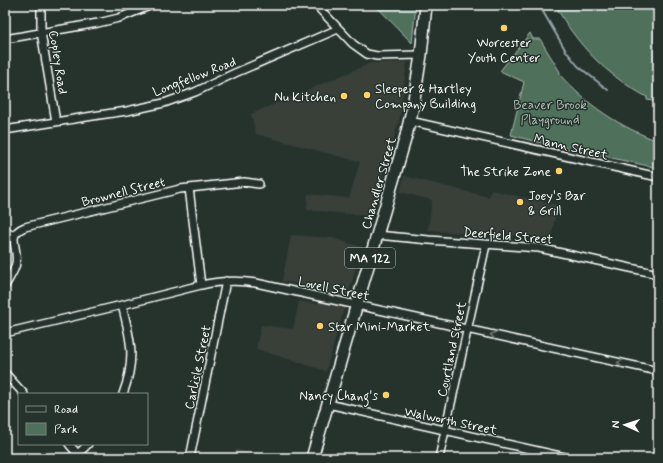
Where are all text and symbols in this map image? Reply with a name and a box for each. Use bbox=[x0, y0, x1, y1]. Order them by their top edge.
marker: Worcester Youth Center bbox=[499, 23, 509, 33]
street label: Copley Road bbox=[44, 29, 71, 95]
place label: Worcester Youth Center bbox=[468, 35, 541, 67]
street label: Longfellow Road bbox=[150, 54, 239, 102]
place label: Sleeper & Hartley Company Building bbox=[375, 81, 476, 113]
place label: Nu Kitchen bbox=[274, 89, 336, 106]
marker: Sleeper & Hartley Company Building bbox=[362, 90, 372, 100]
marker: Nu Kitchen bbox=[339, 91, 349, 101]
park label: Beaver Brook Playground bbox=[513, 97, 587, 129]
street label: Mann Street bbox=[532, 131, 610, 164]
street label: Chandler Street bbox=[358, 135, 401, 231]
place label: The Strike Zone bbox=[460, 164, 551, 181]
marker: The Strike Zone bbox=[554, 166, 564, 176]
street label: Brownell Street bbox=[80, 174, 167, 211]
place label: Joey's Bar & Grill bbox=[528, 188, 587, 220]
marker: Joey's Bar & Grill bbox=[515, 197, 525, 207]
street label: Deerfield Street bbox=[462, 224, 553, 249]
road number: MA 122 bbox=[345, 248, 395, 268]
street label: Lovell Street bbox=[297, 274, 371, 305]
street label: Courtland Street bbox=[434, 300, 471, 399]
place label: Star Mini-Market bbox=[328, 319, 430, 336]
marker: Star Mini-Market bbox=[315, 321, 325, 331]
street label: Carlisle Street bbox=[181, 324, 216, 411]
one-way arrow bbox=[490, 331, 496, 339]
one-way arrow bbox=[617, 359, 623, 367]
place label: Nancy Chang's bbox=[299, 388, 378, 407]
marker: Nancy Chang's bbox=[381, 390, 391, 400]
legend bbox=[18, 393, 148, 445]
text: Road bbox=[54, 402, 78, 418]
street label: Walworth Street bbox=[403, 403, 499, 440]
north arrow bbox=[605, 405, 645, 445]
text: N bbox=[609, 421, 623, 429]
text: Park bbox=[54, 422, 78, 438]

